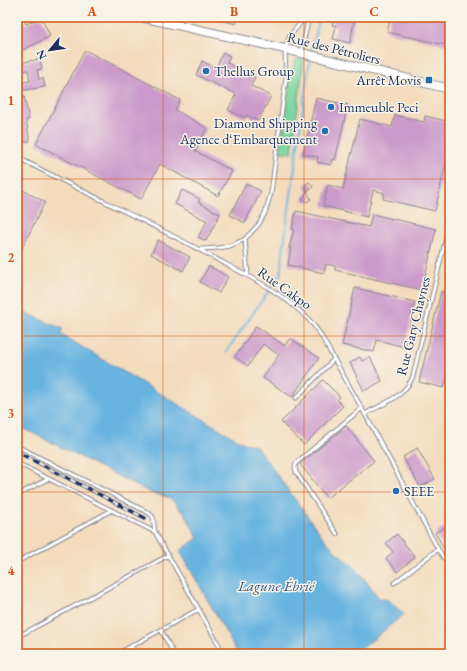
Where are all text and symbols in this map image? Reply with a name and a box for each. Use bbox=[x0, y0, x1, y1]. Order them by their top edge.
text: A bbox=[86, 3, 97, 20]
text: B bbox=[230, 3, 238, 20]
text: C bbox=[369, 3, 379, 20]
street label: Rue des Pétroliers bbox=[286, 28, 383, 68]
north arrow bbox=[30, 30, 70, 70]
text: N bbox=[33, 47, 50, 62]
place label: Thellus Group bbox=[214, 62, 294, 80]
marker: Thellus Group bbox=[201, 66, 211, 76]
place label: Arrêt Movis bbox=[355, 71, 421, 89]
marker: Arrêt Movis bbox=[424, 75, 434, 85]
text: 1 bbox=[8, 92, 15, 109]
place label: Immeuble Peci bbox=[339, 98, 419, 116]
marker: Immeuble Peci bbox=[326, 102, 336, 112]
place label: Diamond Shipping Agence d‘Embarquement bbox=[179, 114, 318, 148]
marker: Diamond Shipping Agence d‘Embarquement bbox=[320, 126, 330, 136]
text: 2 bbox=[8, 249, 15, 266]
street label: Rue Cakpo bbox=[254, 263, 316, 313]
street label: Rue Gary Chaynes bbox=[392, 274, 434, 377]
text: 3 bbox=[8, 405, 15, 422]
place label: SEEE bbox=[404, 482, 434, 500]
marker: SEEE bbox=[391, 486, 401, 496]
text: 4 bbox=[8, 562, 15, 579]
water label: Lagune Ébrié bbox=[237, 576, 316, 595]

